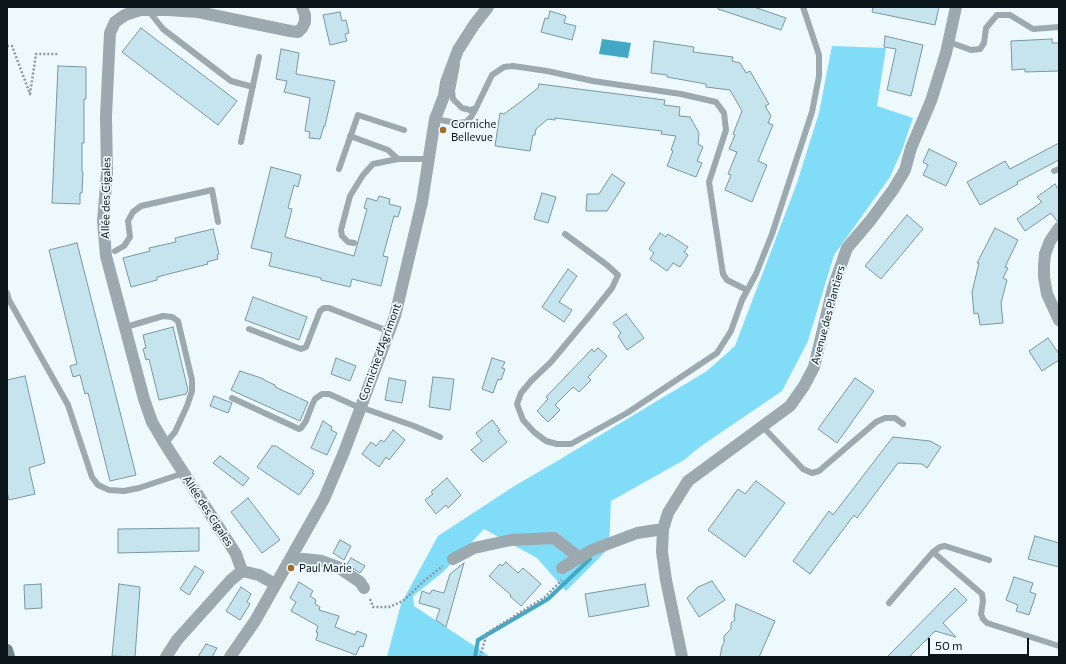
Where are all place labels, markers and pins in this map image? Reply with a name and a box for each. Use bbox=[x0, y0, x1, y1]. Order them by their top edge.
place label: Corniche Bellevue bbox=[451, 117, 496, 143]
marker: Corniche Bellevue bbox=[438, 125, 448, 135]
place label: Paul Marie bbox=[299, 561, 352, 575]
marker: Paul Marie bbox=[286, 563, 296, 573]

